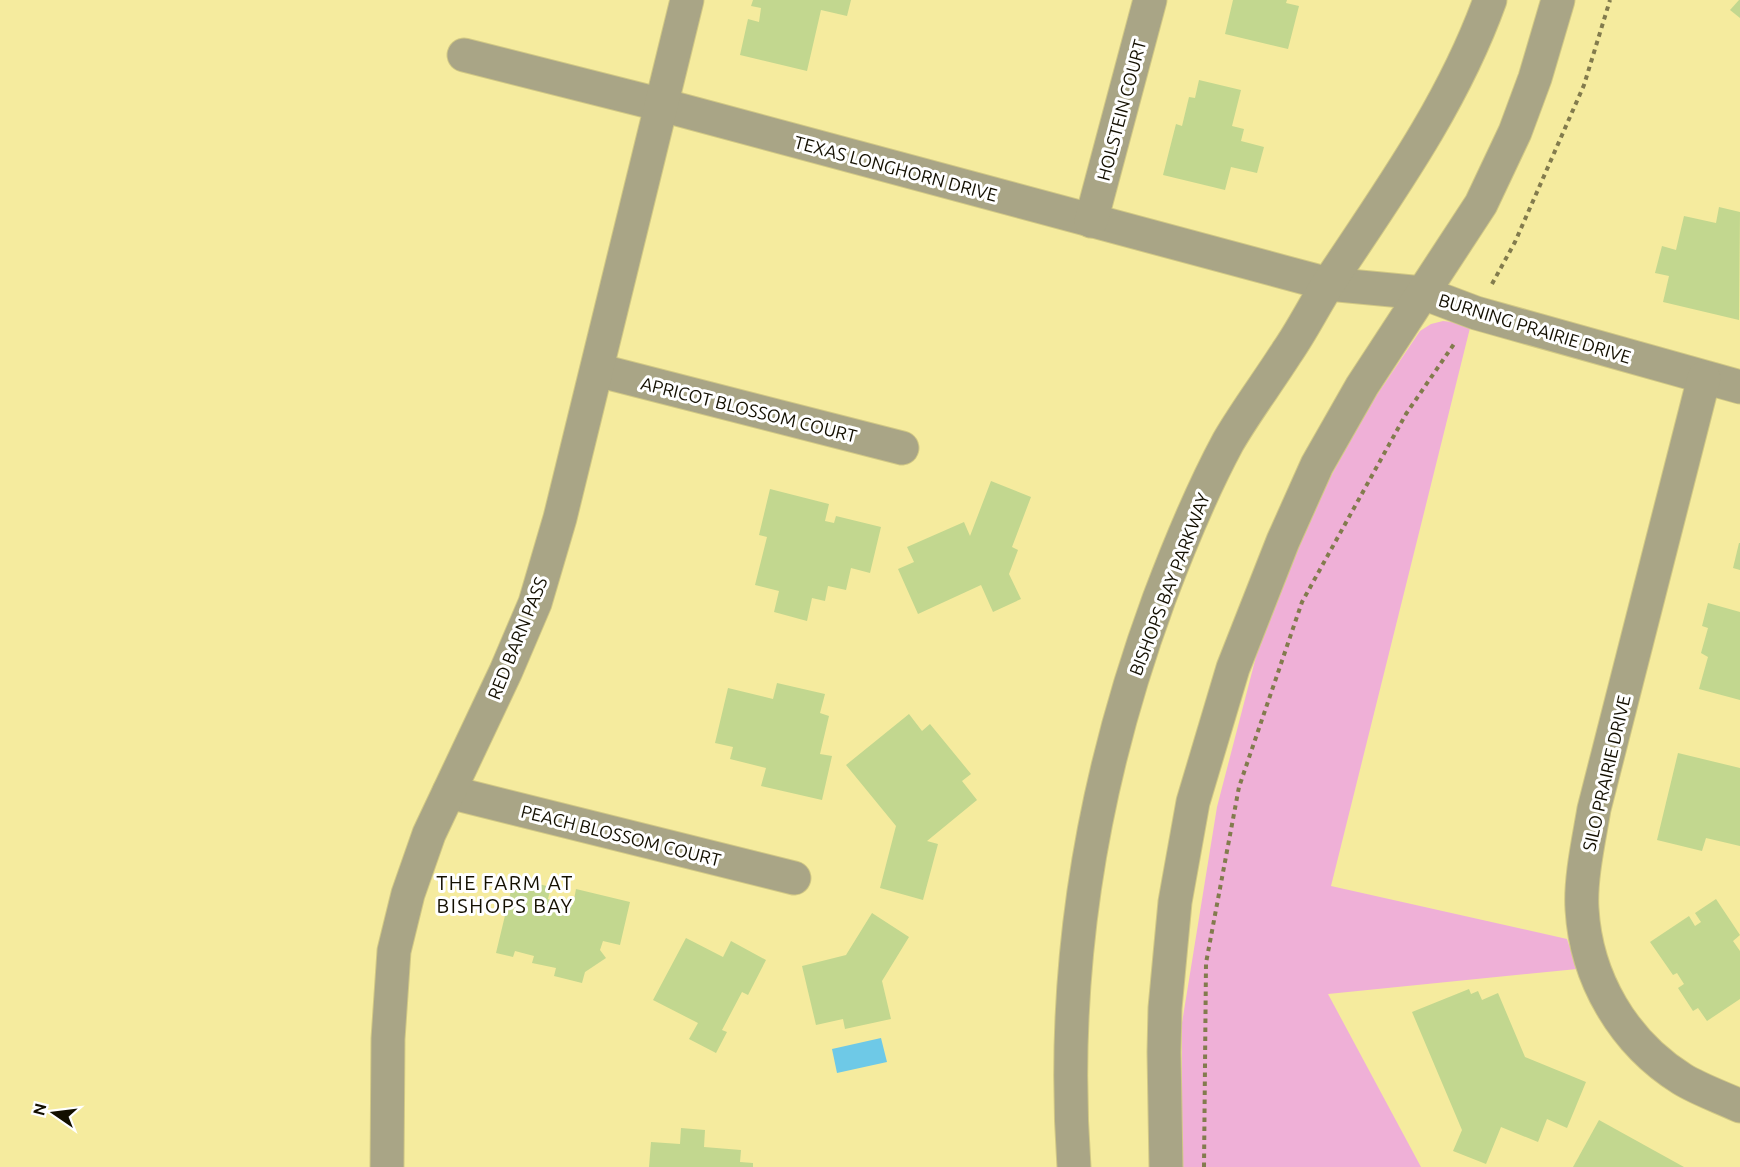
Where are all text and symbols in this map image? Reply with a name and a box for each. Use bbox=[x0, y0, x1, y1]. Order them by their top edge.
street label: HOLSTEIN COURT bbox=[1093, 37, 1149, 183]
street label: TEXAS LONGHORN DRIVE bbox=[792, 131, 1000, 205]
street label: BURNING PRAIRIE DRIVE bbox=[1436, 289, 1634, 367]
street label: APRICOT BLOSSOM COURT bbox=[639, 372, 859, 446]
street label: BISHOPS BAY PARKWAY bbox=[1125, 489, 1213, 678]
street label: RED BARN PASS bbox=[483, 574, 551, 702]
street label: SILO PRAIRIE DRIVE bbox=[1578, 693, 1634, 853]
street label: PEACH BLOSSOM COURT bbox=[519, 800, 723, 870]
district label: THE FARM AT BISHOPS BAY bbox=[436, 871, 574, 917]
north arrow bbox=[24, 1083, 84, 1143]
text: N bbox=[29, 1101, 50, 1117]

